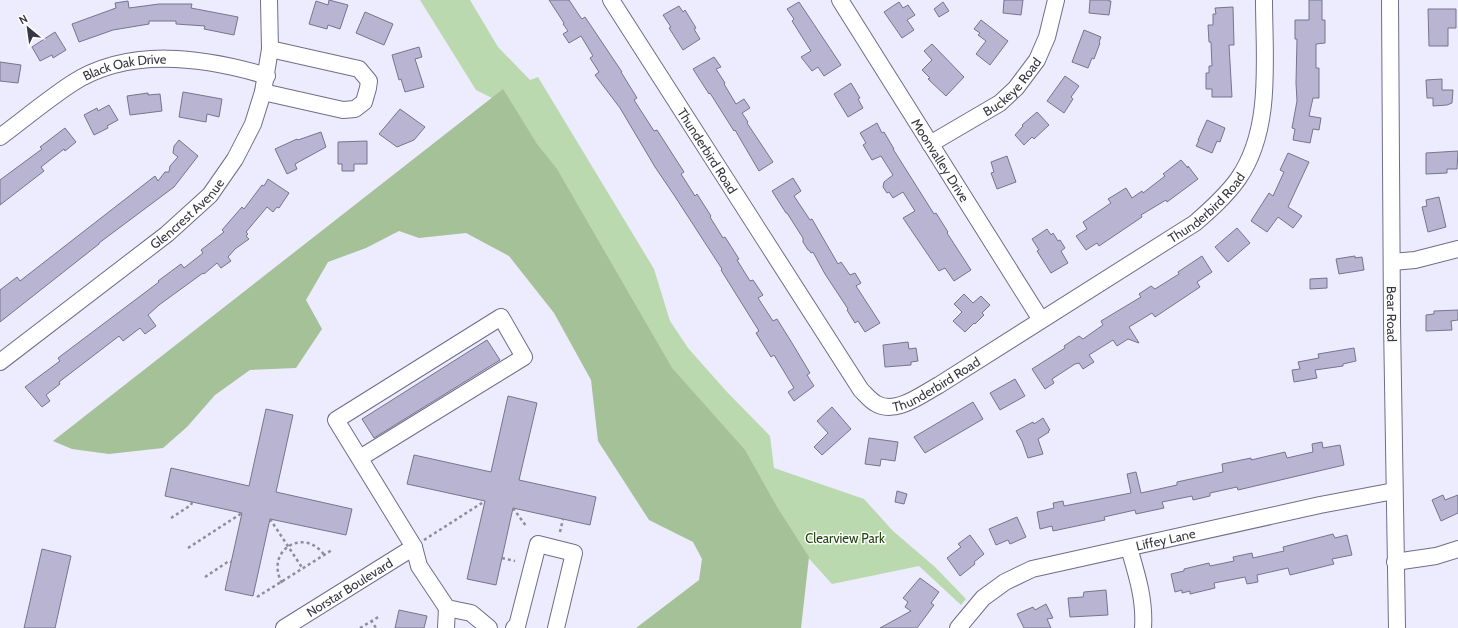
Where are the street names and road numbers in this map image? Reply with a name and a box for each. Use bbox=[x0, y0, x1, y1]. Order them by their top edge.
street label: Black Oak Drive bbox=[80, 51, 167, 84]
street label: Buckeye Road bbox=[980, 54, 1044, 119]
street label: Thunderbird Road bbox=[674, 105, 741, 196]
street label: Moonvalley Drive bbox=[908, 115, 973, 205]
street label: Thunderbird Road bbox=[1165, 169, 1248, 246]
street label: Glencrest Avenue bbox=[147, 175, 227, 252]
street label: Bear Road bbox=[1384, 286, 1400, 342]
street label: Thunderbird Road bbox=[891, 353, 983, 415]
street label: Liffey Lane bbox=[1134, 525, 1197, 554]
street label: Norstar Boulevard bbox=[303, 554, 395, 620]

